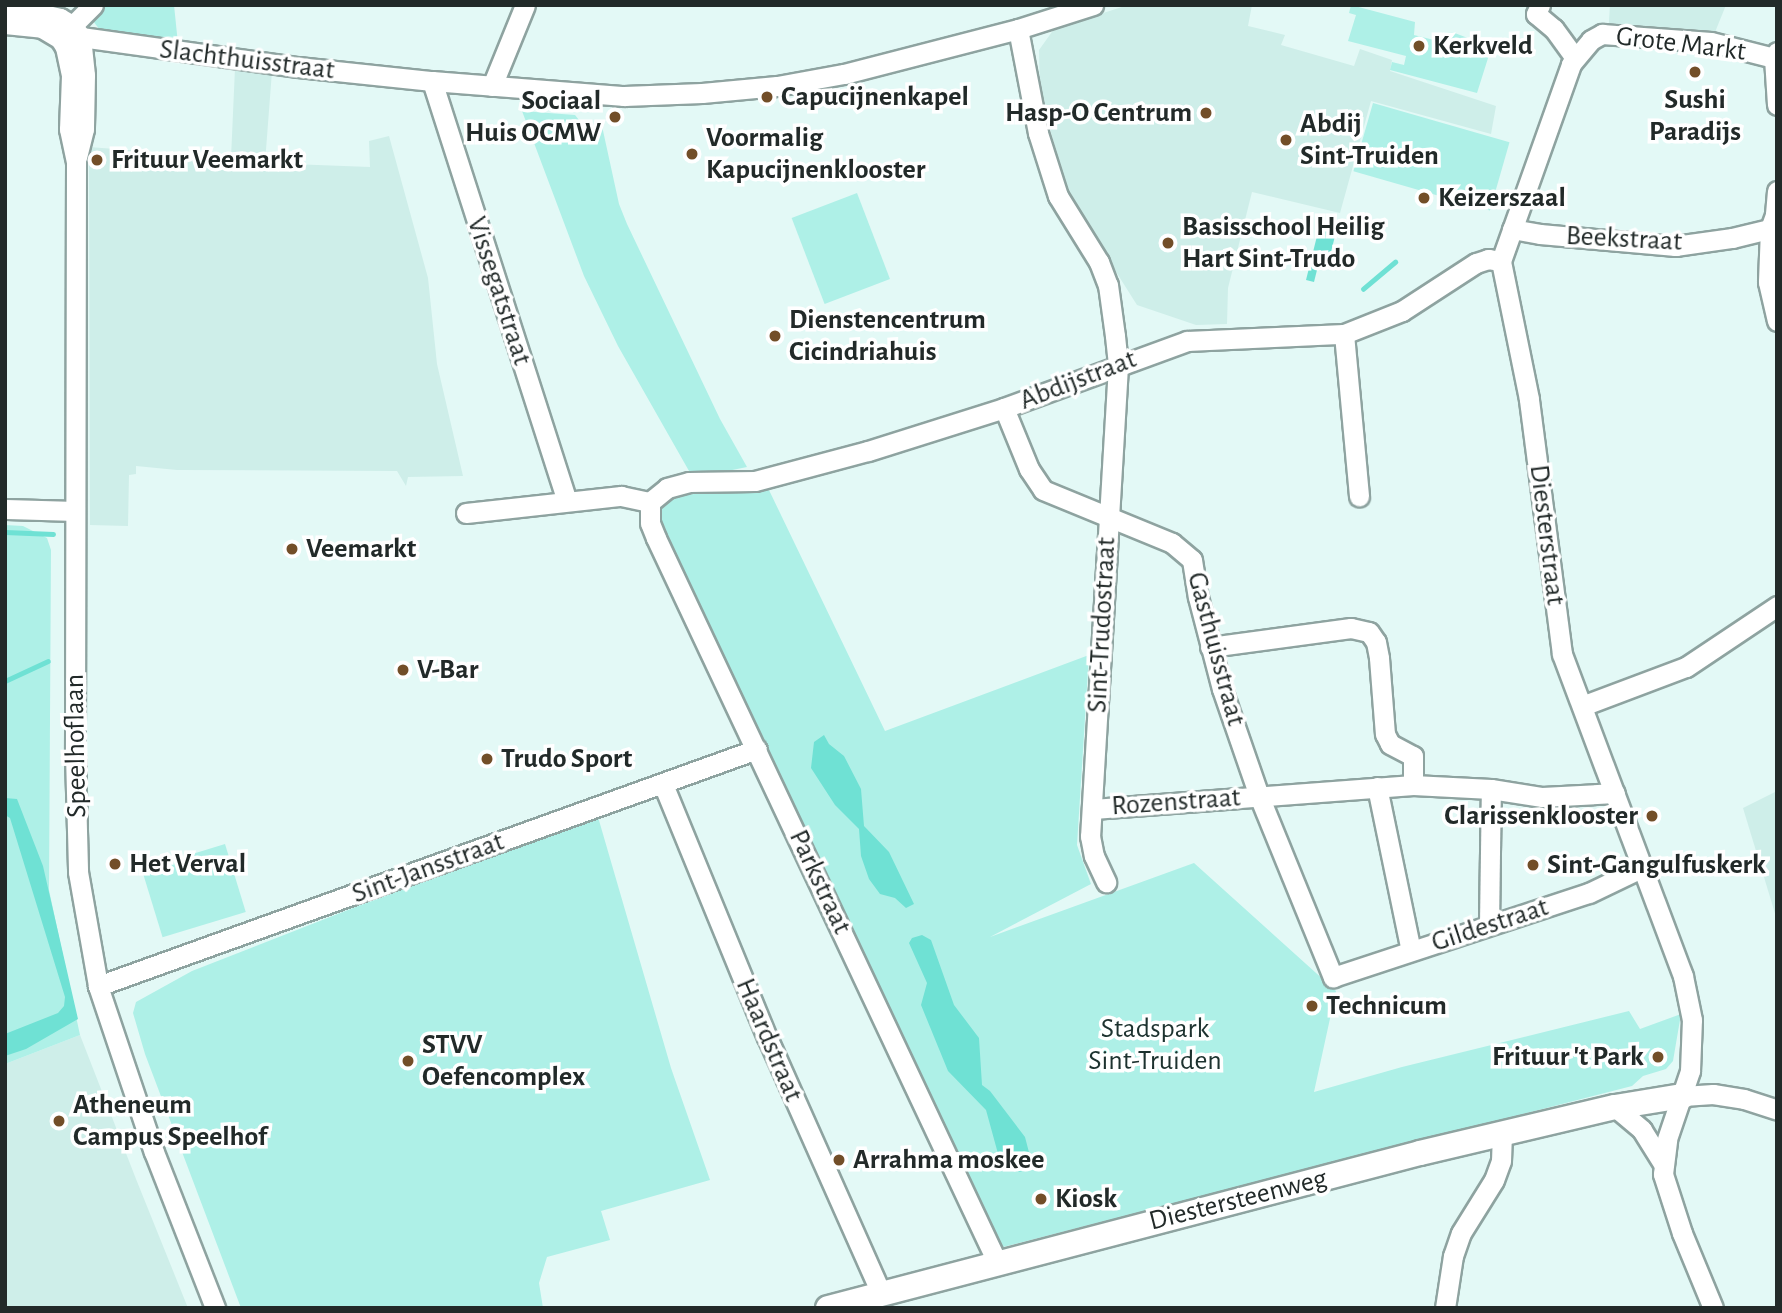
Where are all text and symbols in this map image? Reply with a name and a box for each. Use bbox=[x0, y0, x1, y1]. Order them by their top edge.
street label: Grote Markt bbox=[1614, 19, 1748, 69]
place label: Kerkveld bbox=[1433, 29, 1533, 63]
street label: Slachthuisstraat bbox=[158, 33, 336, 87]
marker: Kerkveld bbox=[1411, 38, 1427, 54]
marker: Sushi Paradijs bbox=[1687, 64, 1703, 80]
place label: Capucijnenkapel bbox=[781, 80, 969, 114]
place label: Sushi Paradijs bbox=[1649, 83, 1741, 149]
place label: Sociaal Huis OCMW bbox=[465, 84, 601, 150]
marker: Capucijnenkapel bbox=[759, 89, 775, 105]
place label: Hasp-O Centrum bbox=[1005, 96, 1192, 130]
marker: Hasp-O Centrum bbox=[1198, 105, 1214, 121]
place label: Abdij Sint-Truiden bbox=[1300, 107, 1439, 173]
marker: Sociaal Huis OCMW bbox=[607, 109, 623, 125]
place label: Voormalig Kapucijnenklooster bbox=[706, 121, 925, 187]
marker: Abdij Sint-Truiden bbox=[1278, 132, 1294, 148]
place label: Frituur Veemarkt bbox=[111, 143, 303, 177]
marker: Voormalig Kapucijnenklooster bbox=[684, 146, 700, 162]
marker: Frituur Veemarkt bbox=[89, 152, 105, 168]
place label: Keizerszaal bbox=[1438, 181, 1566, 215]
marker: Keizerszaal bbox=[1416, 190, 1432, 206]
place label: Basisschool Heilig Hart Sint-Trudo bbox=[1182, 210, 1384, 276]
street label: Vissegatstraat bbox=[459, 213, 539, 369]
street label: Beekstraat bbox=[1565, 219, 1683, 259]
marker: Basisschool Heilig Hart Sint-Trudo bbox=[1160, 235, 1176, 251]
place label: Dienstencentrum Cicindriahuis bbox=[789, 303, 986, 369]
marker: Dienstencentrum Cicindriahuis bbox=[767, 328, 783, 344]
street label: Abdijstraat bbox=[1015, 342, 1141, 418]
street label: Diesterstraat bbox=[1522, 463, 1572, 607]
place label: Veemarkt bbox=[306, 532, 416, 566]
street label: Sint-Trudostraat bbox=[1081, 536, 1123, 714]
marker: Veemarkt bbox=[284, 541, 300, 557]
street label: Gasthuisstraat bbox=[1179, 569, 1253, 729]
place label: V-Bar bbox=[417, 653, 478, 687]
marker: V-Bar bbox=[395, 662, 411, 678]
street label: Speelhoflaan bbox=[58, 674, 94, 818]
place label: Trudo Sport bbox=[501, 742, 632, 776]
marker: Trudo Sport bbox=[479, 751, 495, 767]
street label: Rozenstraat bbox=[1110, 781, 1242, 823]
place label: Clarissenklooster bbox=[1444, 799, 1638, 833]
marker: Clarissenklooster bbox=[1644, 808, 1660, 824]
street label: Sint-Jansstraat bbox=[347, 825, 509, 911]
street label: Parkstraat bbox=[781, 825, 859, 939]
place label: Het Verval bbox=[129, 847, 246, 881]
place label: Sint-Gangulfuskerk bbox=[1547, 848, 1766, 882]
marker: Het Verval bbox=[107, 856, 123, 872]
marker: Sint-Gangulfuskerk bbox=[1525, 857, 1541, 873]
street label: Gildestraat bbox=[1427, 890, 1553, 960]
street label: Haardstraat bbox=[728, 973, 810, 1107]
place label: Technicum bbox=[1326, 989, 1447, 1023]
marker: Technicum bbox=[1304, 998, 1320, 1014]
park label: Stadspark Sint-Truiden bbox=[1088, 1012, 1222, 1078]
place label: STVV Oefencomplex bbox=[422, 1028, 585, 1094]
place label: Frituur 't Park bbox=[1492, 1040, 1644, 1074]
marker: Frituur 't Park bbox=[1650, 1049, 1666, 1065]
marker: STVV Oefencomplex bbox=[400, 1053, 416, 1069]
place label: Atheneum Campus Speelhof bbox=[73, 1088, 267, 1154]
marker: Atheneum Campus Speelhof bbox=[51, 1113, 67, 1129]
place label: Arrahma moskee bbox=[853, 1143, 1044, 1177]
marker: Arrahma moskee bbox=[831, 1152, 847, 1168]
street label: Diestersteenweg bbox=[1146, 1162, 1330, 1238]
place label: Kiosk bbox=[1055, 1182, 1117, 1216]
marker: Kiosk bbox=[1033, 1191, 1049, 1207]

